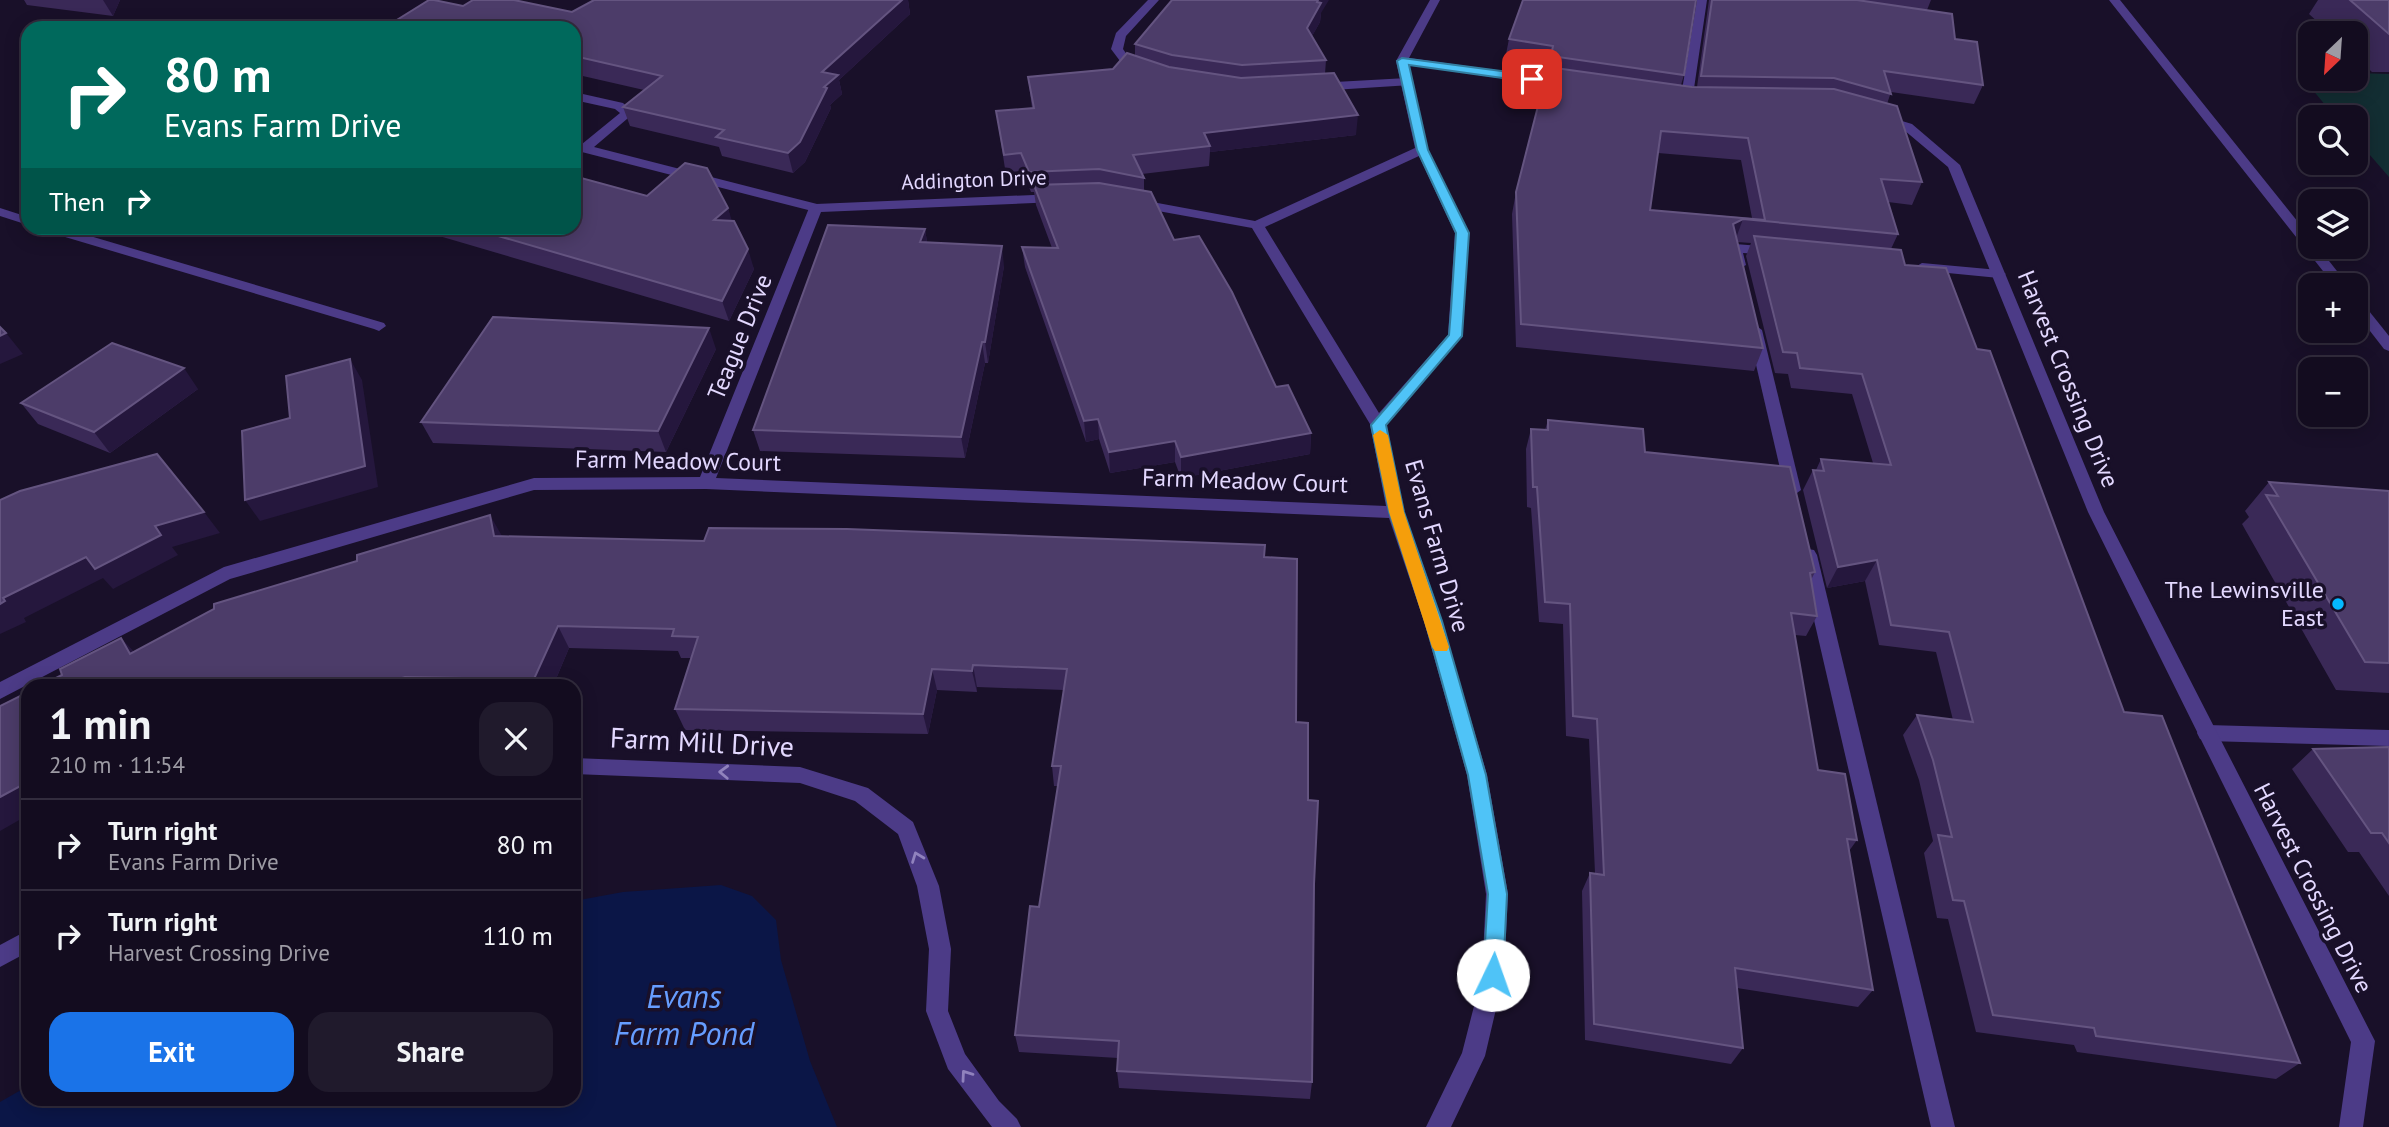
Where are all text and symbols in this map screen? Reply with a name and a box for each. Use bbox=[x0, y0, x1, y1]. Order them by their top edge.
north arrow bbox=[2298, 21, 2368, 91]
map controls bbox=[2298, 21, 2368, 427]
text: 80 m bbox=[164, 42, 271, 106]
icon: right bbox=[49, 49, 140, 140]
pin bbox=[1502, 49, 1562, 109]
icon: arrive bbox=[1513, 60, 1551, 98]
text: Evans Farm Drive bbox=[164, 104, 402, 146]
button: search bbox=[2298, 105, 2368, 175]
street label: Addington Drive bbox=[901, 163, 1047, 196]
icon: right bbox=[119, 182, 157, 220]
text: Then bbox=[49, 185, 105, 218]
button: layers bbox=[2298, 189, 2368, 259]
street label: Harvest Crossing Drive bbox=[2011, 266, 2126, 492]
street label: Teague Drive bbox=[700, 270, 779, 404]
button: + bbox=[2298, 273, 2368, 343]
button: − bbox=[2298, 357, 2368, 427]
street label: Farm Meadow Court bbox=[575, 443, 781, 478]
street label: Evans Farm Drive bbox=[1398, 456, 1477, 636]
street label: Farm Meadow Court bbox=[1141, 461, 1349, 500]
place label: The Lewinsville East bbox=[2165, 574, 2324, 633]
marker: The Lewinsville East bbox=[2330, 596, 2346, 612]
text: 1 min bbox=[49, 696, 151, 751]
button: close bbox=[479, 702, 553, 776]
street label: Farm Mill Drive bbox=[609, 718, 795, 765]
text: 210 m · 11:54 bbox=[49, 750, 185, 779]
one-way arrow bbox=[718, 764, 729, 779]
street label: Harvest Crossing Drive bbox=[2247, 778, 2380, 998]
text: Turn right bbox=[108, 814, 217, 847]
icon: right bbox=[49, 826, 87, 864]
text: 80 m bbox=[497, 828, 553, 861]
text: Evans Farm Drive bbox=[108, 847, 279, 876]
one-way arrow bbox=[911, 852, 925, 864]
text: Turn right bbox=[108, 905, 217, 938]
icon: right bbox=[49, 917, 87, 955]
text: 110 m bbox=[482, 919, 553, 952]
text: Harvest Crossing Drive bbox=[108, 938, 330, 967]
position arrow bbox=[1456, 938, 1530, 1012]
water label: Evans Farm Pond bbox=[614, 975, 755, 1054]
button: Exit bbox=[49, 1012, 294, 1092]
button: Share bbox=[308, 1012, 553, 1092]
one-way arrow bbox=[962, 1070, 974, 1083]

